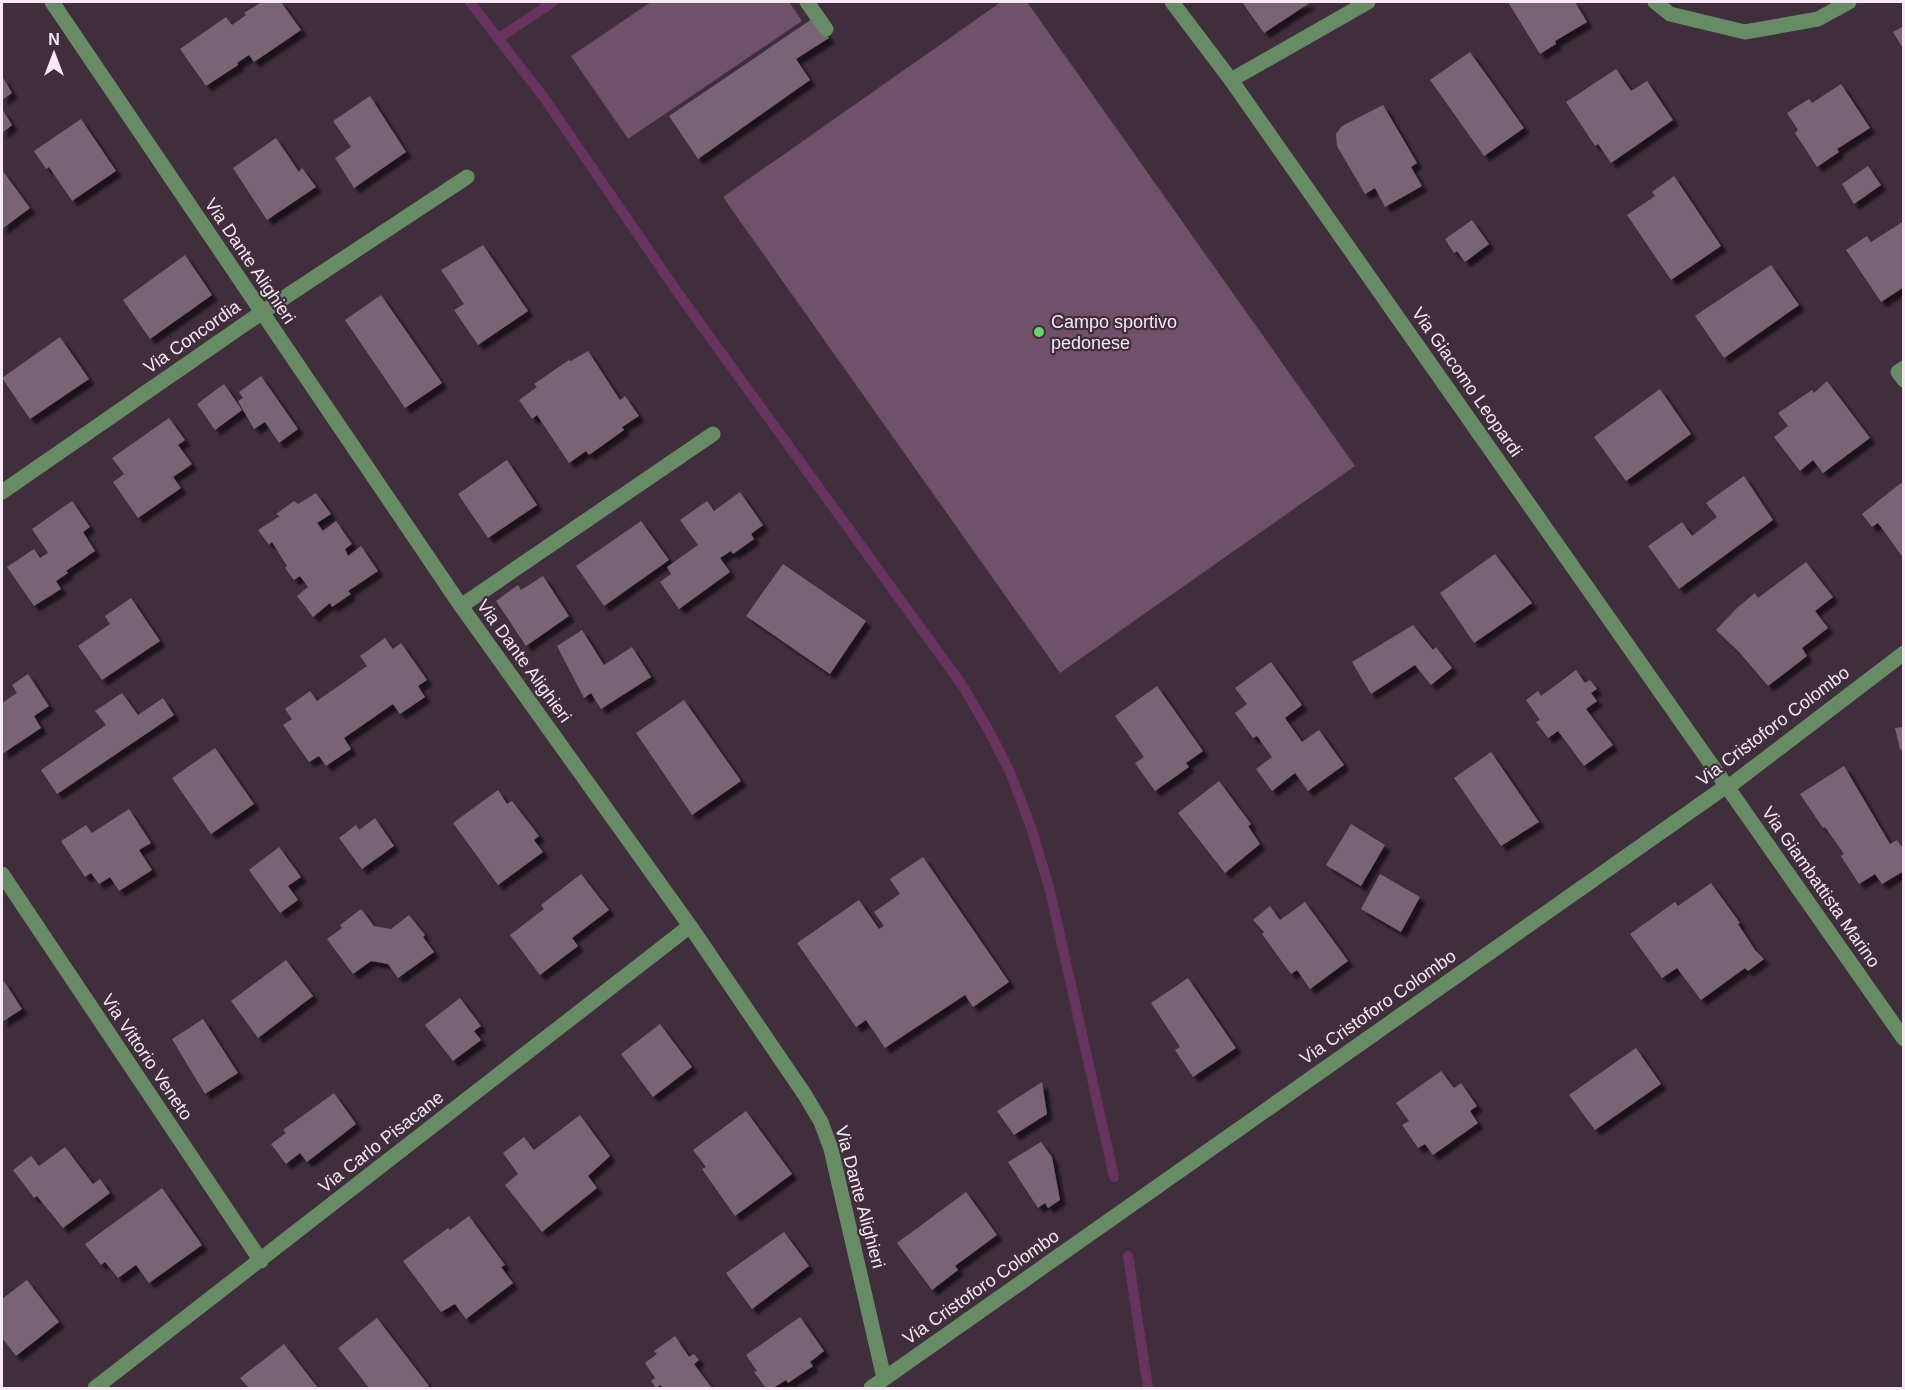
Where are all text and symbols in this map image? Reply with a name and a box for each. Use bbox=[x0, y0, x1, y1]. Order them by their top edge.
north arrow bbox=[24, 24, 84, 84]
text: N bbox=[48, 31, 60, 48]
street label: Via Dante Alighieri bbox=[201, 195, 299, 327]
street label: Via Concordia bbox=[140, 296, 245, 378]
street label: Via Giacomo Leopardi bbox=[1408, 303, 1526, 461]
place label: Campo sportivo pedonese bbox=[1051, 312, 1177, 353]
marker: Campo sportivo pedonese bbox=[1032, 325, 1046, 339]
street label: Via Dante Alighieri bbox=[473, 596, 575, 726]
street label: Via Cristoforo Colombo bbox=[1693, 662, 1853, 790]
street label: Via Giambattista Marino bbox=[1758, 803, 1884, 971]
street label: Via Cristoforo Colombo bbox=[1296, 946, 1460, 1068]
street label: Via Vittorio Veneto bbox=[97, 990, 197, 1124]
street label: Via Carlo Pisacane bbox=[315, 1087, 447, 1197]
street label: Via Dante Alighieri bbox=[831, 1124, 889, 1270]
street label: Via Cristoforo Colombo bbox=[899, 1226, 1063, 1348]

